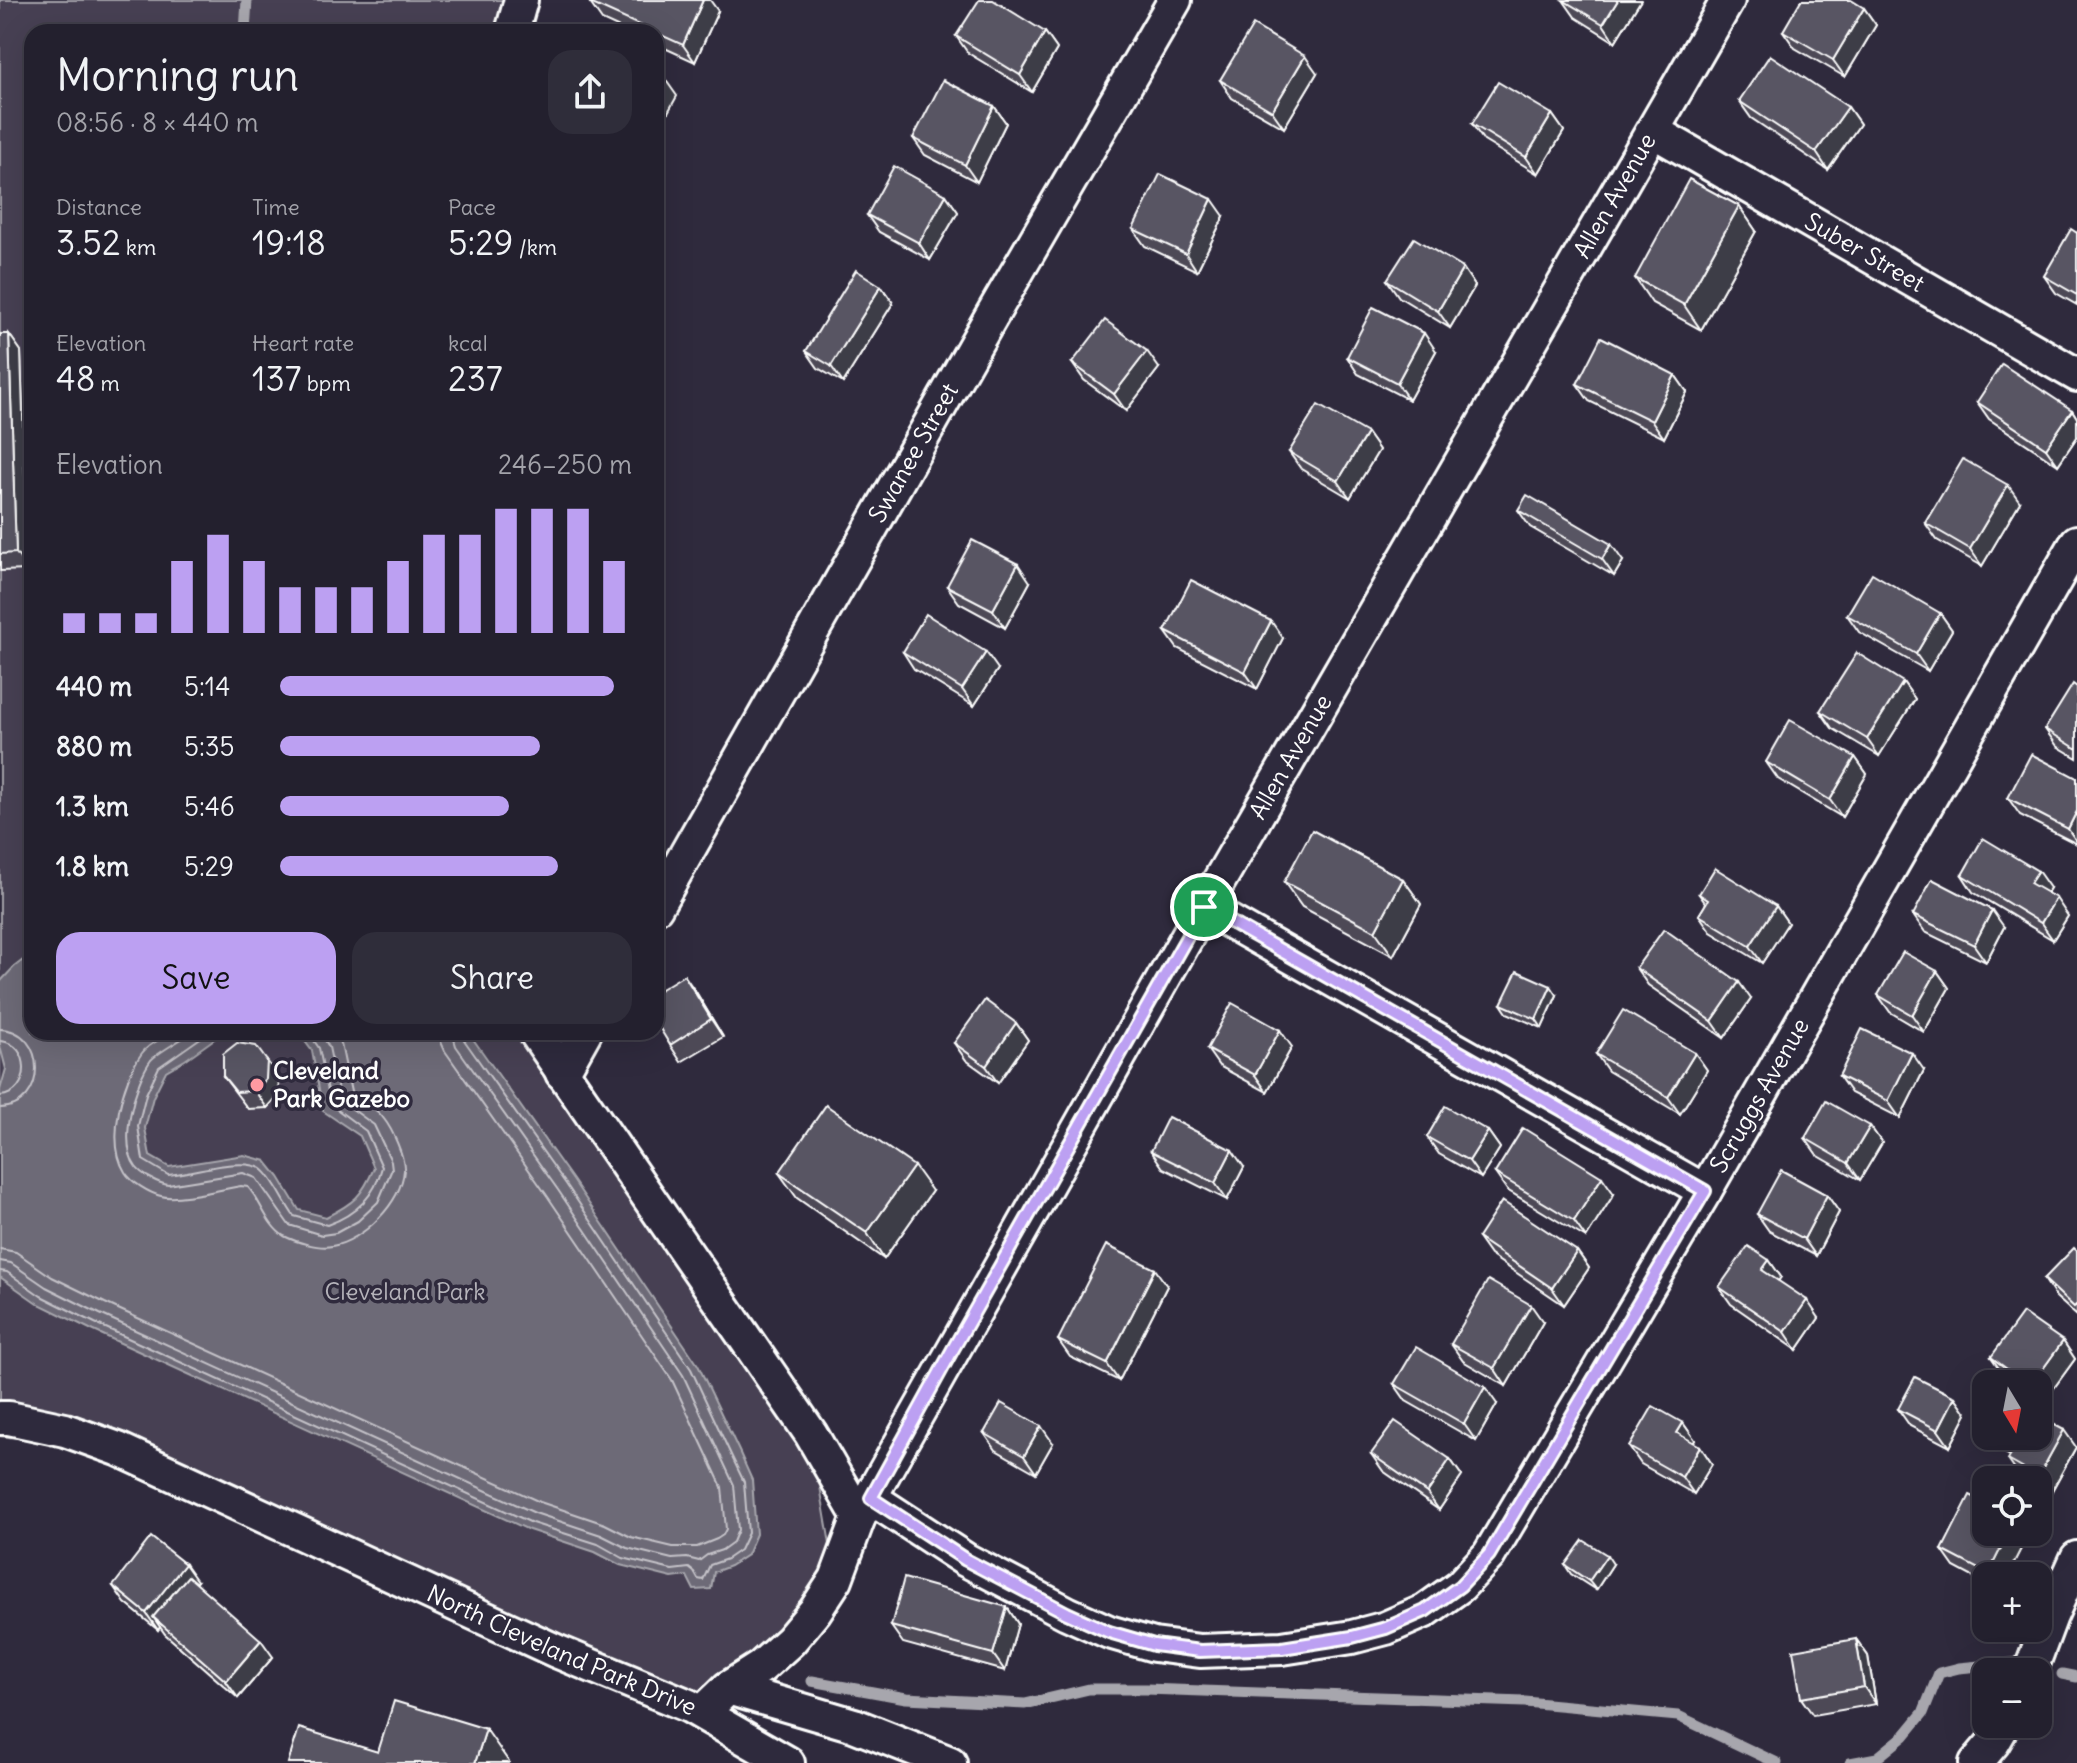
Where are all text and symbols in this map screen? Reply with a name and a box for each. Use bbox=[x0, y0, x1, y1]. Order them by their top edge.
text: Morning run bbox=[56, 48, 299, 103]
button: share bbox=[548, 50, 632, 134]
text: 08:56 · 8 × 440 m bbox=[56, 106, 259, 139]
street label: Allen Avenue bbox=[1566, 128, 1662, 263]
text: Distance bbox=[56, 193, 142, 221]
text: Time bbox=[252, 193, 300, 221]
text: Pace bbox=[448, 193, 496, 221]
street label: Suber Street bbox=[1800, 206, 1930, 298]
text: 3.52 bbox=[56, 221, 121, 264]
text: 19:18 bbox=[252, 221, 326, 264]
text: 5:29 bbox=[448, 221, 513, 264]
text: km bbox=[121, 233, 156, 261]
text: /km bbox=[513, 233, 557, 261]
text: Elevation bbox=[56, 329, 146, 357]
text: Heart rate bbox=[252, 329, 354, 357]
text: kcal bbox=[448, 329, 488, 357]
text: 48 bbox=[56, 357, 95, 400]
text: 137 bbox=[252, 357, 301, 400]
text: 237 bbox=[448, 357, 503, 400]
text: m bbox=[95, 369, 120, 397]
text: bpm bbox=[301, 369, 351, 397]
street label: Swanee Street bbox=[861, 378, 964, 527]
text: Elevation bbox=[56, 448, 163, 481]
text: 246–250 m bbox=[498, 448, 632, 481]
text: 440 m bbox=[56, 670, 132, 703]
text: 5:14 bbox=[184, 670, 230, 703]
street label: Allen Avenue bbox=[1242, 689, 1338, 824]
text: 880 m bbox=[56, 730, 132, 763]
text: 5:35 bbox=[184, 730, 235, 763]
text: 1.3 km bbox=[56, 790, 129, 823]
text: 5:46 bbox=[184, 790, 235, 823]
text: 1.8 km bbox=[56, 850, 129, 883]
text: 5:29 bbox=[184, 850, 234, 883]
pin bbox=[1170, 873, 1238, 941]
icon: arrive bbox=[1182, 885, 1226, 929]
button: Save bbox=[56, 932, 336, 1024]
button: Share bbox=[352, 932, 632, 1024]
street label: Scruggs Avenue bbox=[1703, 1013, 1815, 1178]
place label: Cleveland Park Gazebo bbox=[273, 1055, 410, 1113]
marker: Cleveland Park Gazebo bbox=[248, 1076, 266, 1094]
park label: Cleveland Park bbox=[324, 1276, 486, 1306]
north arrow bbox=[1972, 1370, 2052, 1450]
map controls bbox=[1972, 1370, 2052, 1738]
button: locate bbox=[1972, 1466, 2052, 1546]
button: + bbox=[1972, 1562, 2052, 1642]
street label: North Cleveland Park Drive bbox=[423, 1578, 703, 1721]
button: − bbox=[1972, 1658, 2052, 1738]

